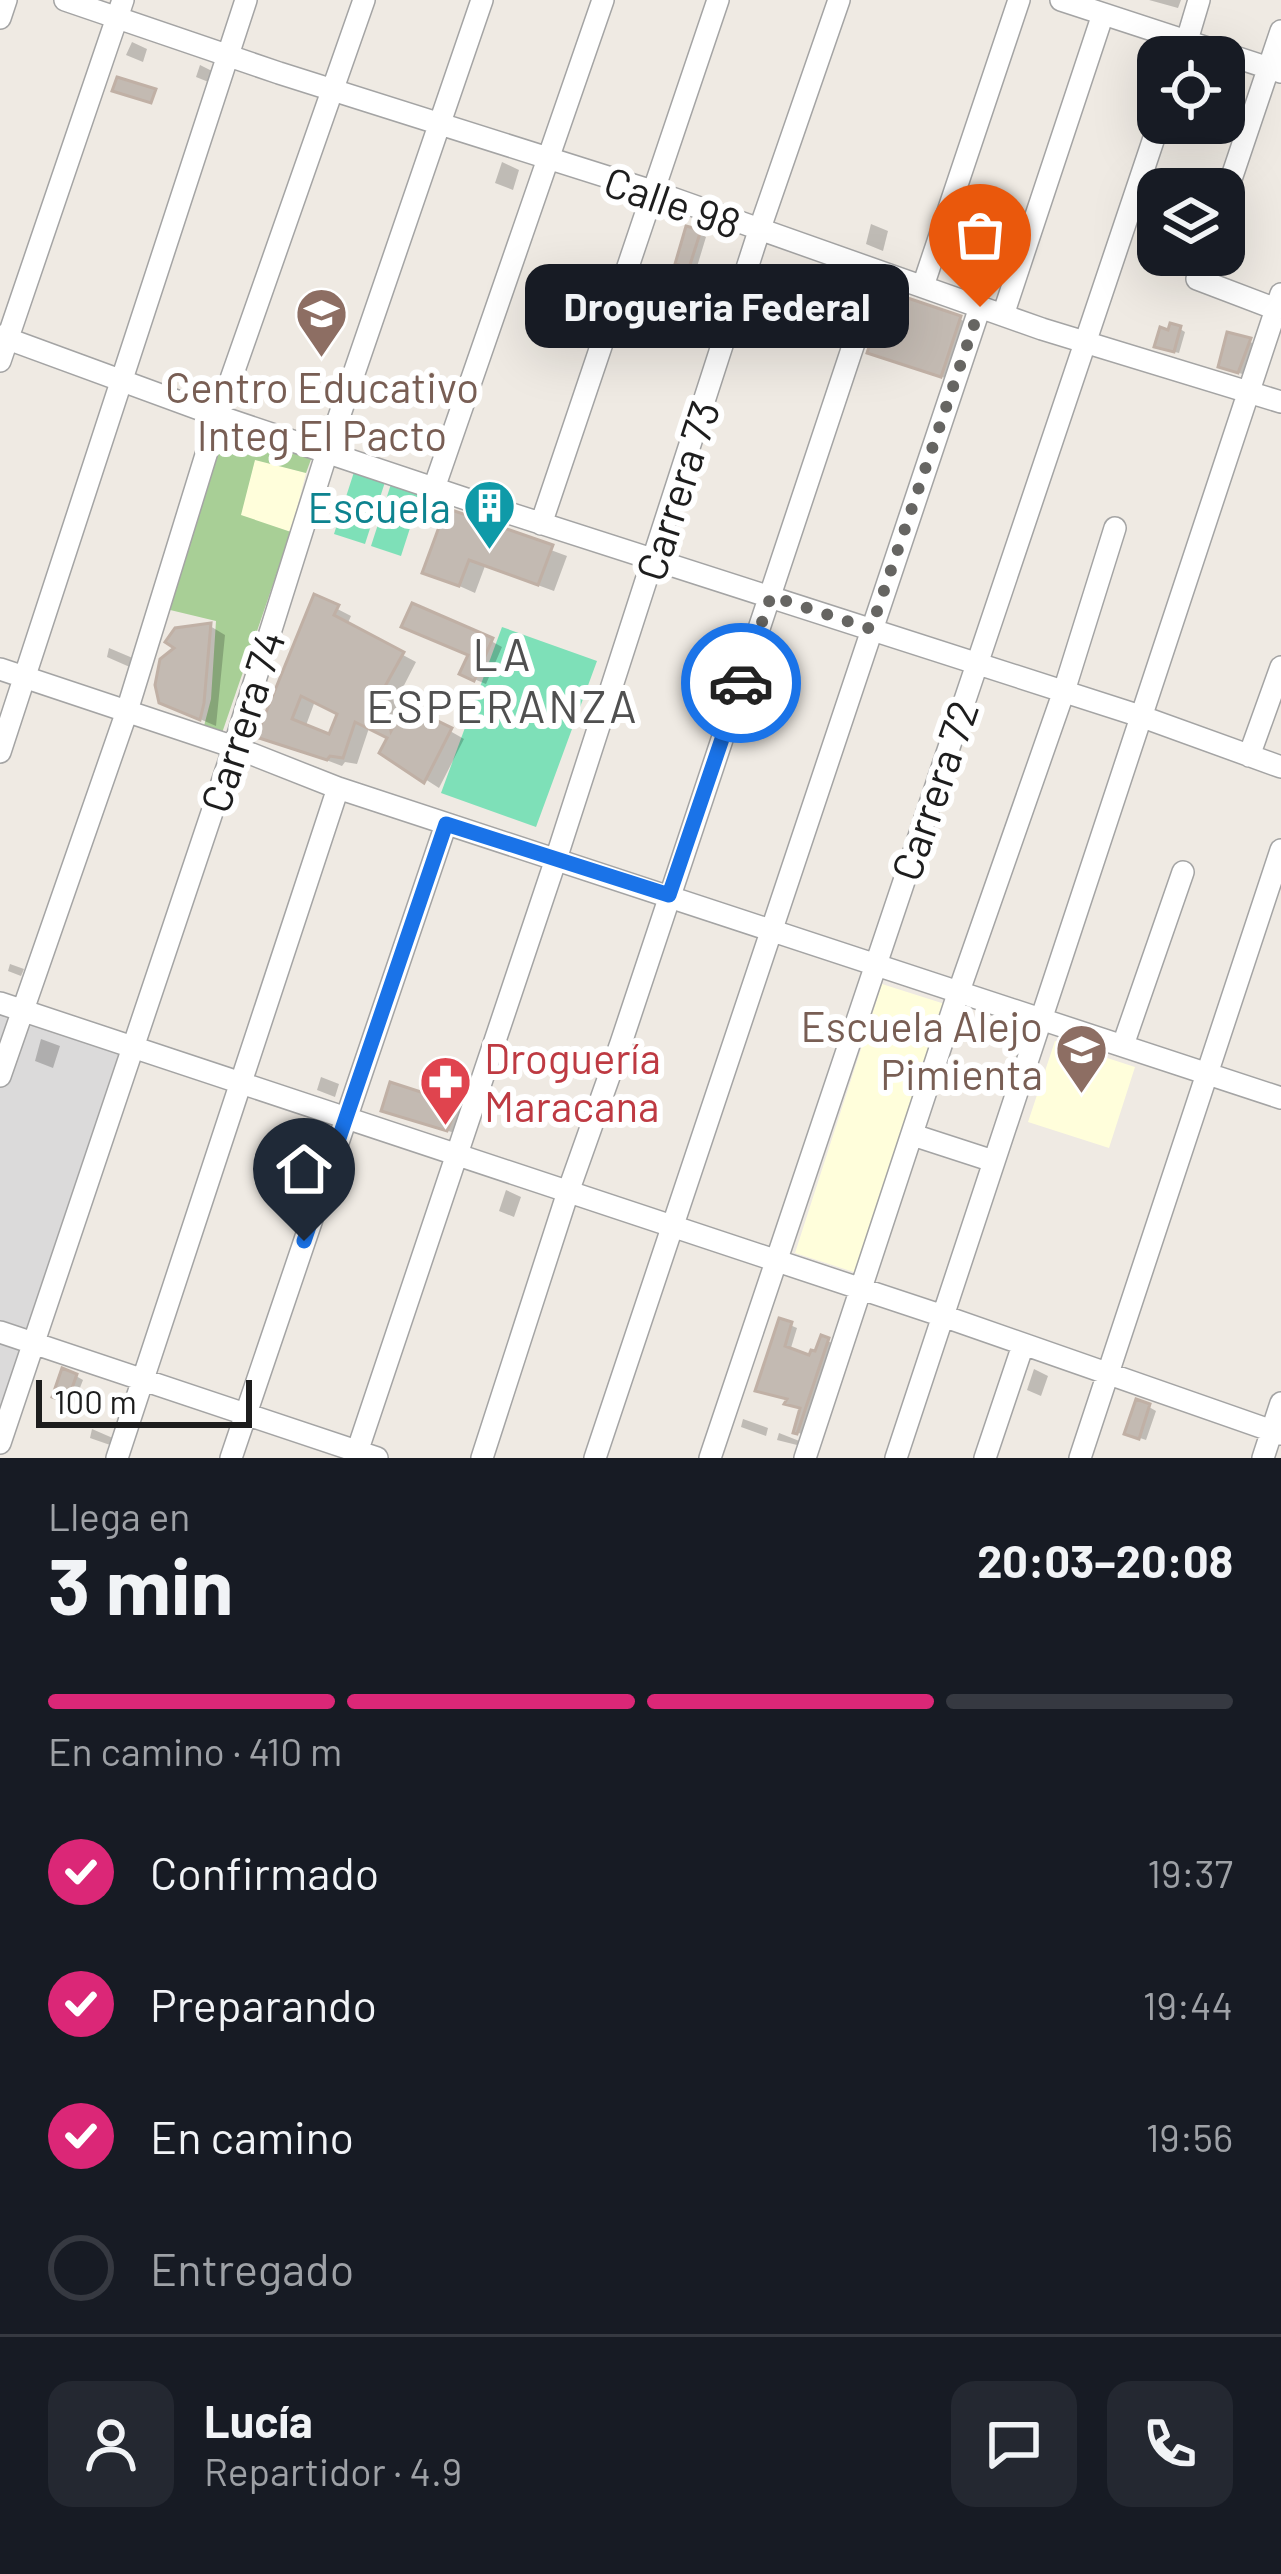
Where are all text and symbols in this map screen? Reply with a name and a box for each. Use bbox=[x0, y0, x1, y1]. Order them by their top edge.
map controls bbox=[1137, 36, 1245, 276]
button: locate bbox=[1137, 36, 1245, 144]
street label: Calle 98 bbox=[598, 154, 748, 248]
button: layers bbox=[1137, 168, 1245, 276]
pin bbox=[929, 184, 1031, 307]
icon: bag bbox=[947, 202, 1013, 268]
callout: Drogueria Federal bbox=[524, 265, 908, 349]
text: Drogueria Federal bbox=[564, 282, 870, 329]
school or university icon: Centro Educativo Integ El Pacto bbox=[294, 286, 350, 360]
place label: Centro Educativo Integ El Pacto bbox=[165, 361, 479, 460]
street label: Carrera 73 bbox=[623, 394, 729, 586]
building icon: Escuela bbox=[462, 478, 518, 552]
place label: Escuela bbox=[308, 481, 451, 531]
courier bbox=[681, 623, 801, 743]
street label: Carrera 74 bbox=[188, 624, 294, 818]
district label: LA ESPERANZA bbox=[366, 626, 640, 732]
icon: car bbox=[708, 650, 774, 716]
street label: Carrera 72 bbox=[879, 694, 987, 886]
place label: Escuela Alejo Pimienta bbox=[800, 1000, 1043, 1098]
school or university icon: Escuela Alejo Pimienta bbox=[1054, 1021, 1110, 1095]
place label: Droguería Maracana bbox=[484, 1032, 661, 1130]
pharmacy icon: Droguería Maracana bbox=[417, 1053, 473, 1127]
pin bbox=[253, 1118, 355, 1241]
icon: home bbox=[271, 1136, 337, 1202]
scale bar bbox=[36, 1374, 252, 1427]
text: 100 m bbox=[54, 1381, 137, 1421]
text: Llega en bbox=[48, 1492, 190, 1539]
text: 20:03–20:08 bbox=[977, 1533, 1233, 1587]
text: 3 min bbox=[48, 1537, 233, 1631]
text: En camino · 410 m bbox=[48, 1727, 342, 1774]
icon: check bbox=[48, 1839, 114, 1905]
text: Confirmado bbox=[150, 1845, 379, 1899]
text: 19:37 bbox=[1147, 1849, 1233, 1896]
icon: check bbox=[48, 1971, 114, 2037]
text: Preparando bbox=[150, 1977, 377, 2031]
text: 19:44 bbox=[1143, 1981, 1233, 2028]
icon: check bbox=[48, 2103, 114, 2169]
text: En camino bbox=[150, 2109, 354, 2163]
text: 19:56 bbox=[1146, 2113, 1233, 2160]
text: Entregado bbox=[150, 2241, 354, 2295]
button: person bbox=[48, 2381, 174, 2507]
button: chat bbox=[951, 2381, 1077, 2507]
button: phone bbox=[1107, 2381, 1233, 2507]
text: Lucía bbox=[204, 2393, 313, 2447]
text: Repartidor · 4.9 bbox=[204, 2447, 462, 2494]

